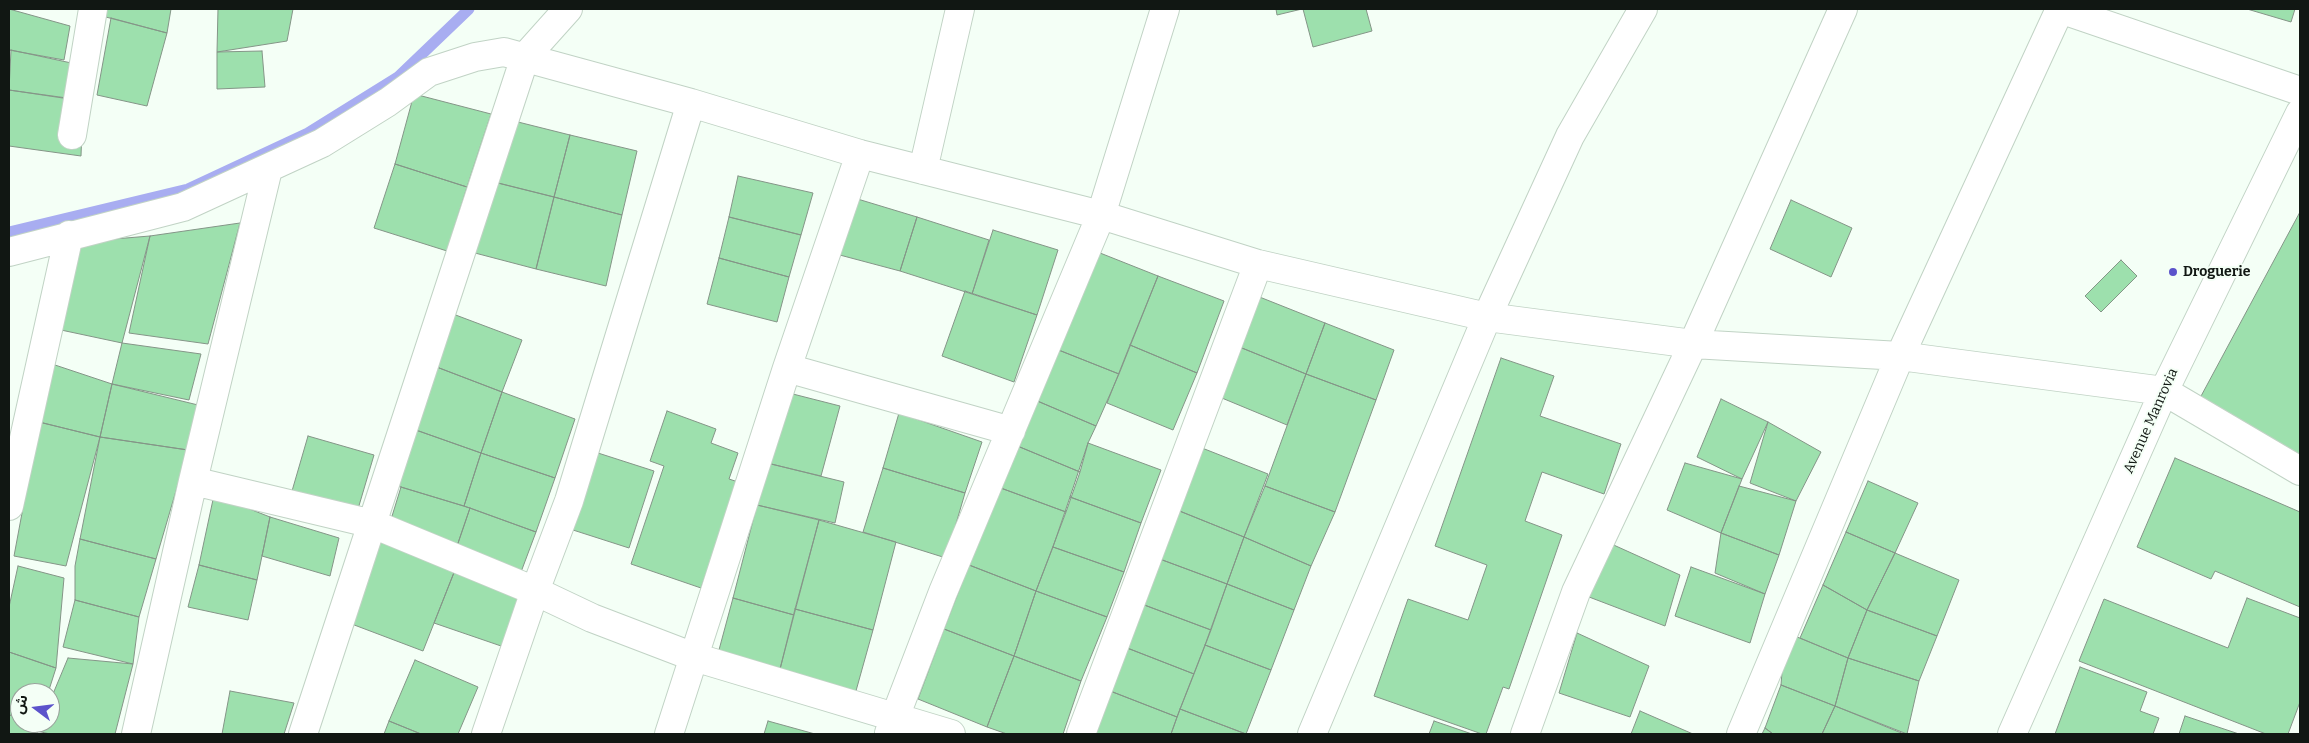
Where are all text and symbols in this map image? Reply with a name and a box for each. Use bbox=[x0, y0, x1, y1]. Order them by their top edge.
place label: Droguerie bbox=[2183, 264, 2250, 280]
marker: Droguerie bbox=[2167, 266, 2179, 278]
street label: Avenue Manrovia bbox=[2120, 366, 2182, 476]
north arrow bbox=[10, 683, 60, 733]
text: ش bbox=[10, 693, 32, 716]

